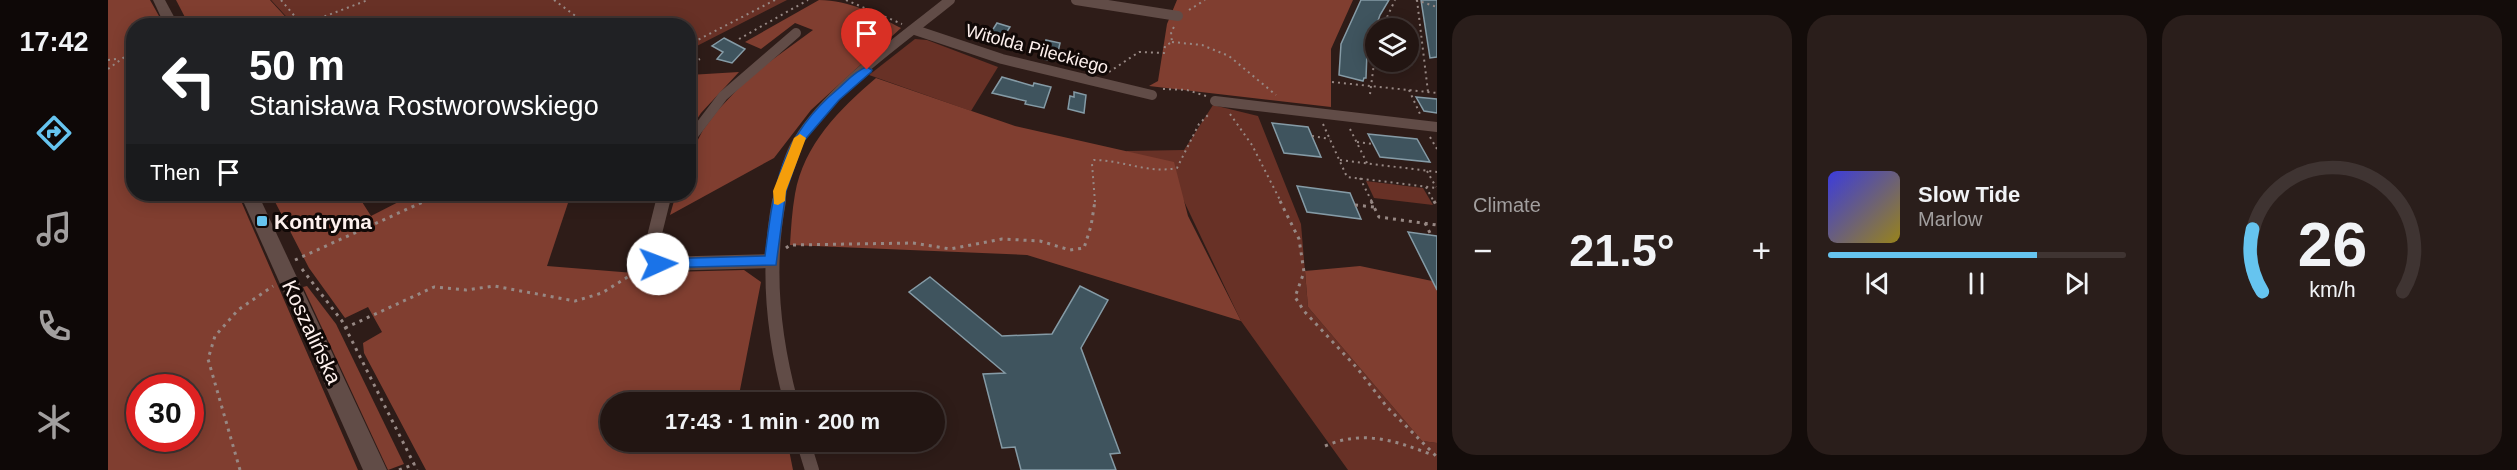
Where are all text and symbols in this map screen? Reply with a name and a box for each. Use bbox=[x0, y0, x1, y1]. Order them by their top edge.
pin bbox=[841, 8, 892, 70]
icon: arrive bbox=[850, 17, 883, 50]
map controls bbox=[1365, 18, 1419, 72]
button: layers bbox=[1365, 18, 1419, 72]
street label: Witolda Pileckiego bbox=[963, 20, 1111, 78]
text: 17:42 bbox=[19, 27, 89, 57]
icon: left bbox=[150, 42, 228, 120]
text: 50 m bbox=[249, 42, 345, 89]
text: Stanisława Rostworowskiego bbox=[249, 91, 599, 121]
icon: directions bbox=[33, 112, 75, 154]
icon: arrive bbox=[212, 156, 245, 189]
text: Then bbox=[150, 160, 200, 185]
text: Slow Tide bbox=[1918, 182, 2020, 207]
text: Climate bbox=[1473, 194, 1541, 216]
icon: music bbox=[33, 208, 75, 250]
text: Marlow bbox=[1918, 208, 1982, 230]
place label: Kontryma bbox=[274, 210, 372, 233]
text: 26 bbox=[2297, 210, 2367, 279]
marker: Kontryma bbox=[255, 214, 269, 228]
text: 21.5° bbox=[1569, 225, 1675, 276]
position arrow bbox=[626, 232, 690, 296]
text: − bbox=[1473, 232, 1492, 269]
text: + bbox=[1752, 232, 1771, 269]
icon: previous bbox=[1861, 267, 1894, 300]
icon: pause bbox=[1960, 267, 1993, 300]
icon: next bbox=[2060, 267, 2093, 300]
street label: Koszalińska bbox=[278, 276, 346, 388]
text: km/h bbox=[2309, 278, 2355, 302]
icon: phone bbox=[33, 305, 75, 347]
speed limit sign: 30 bbox=[126, 374, 204, 452]
icon: climate bbox=[33, 401, 75, 443]
text: 17:43 · 1 min · 200 m bbox=[665, 409, 880, 434]

